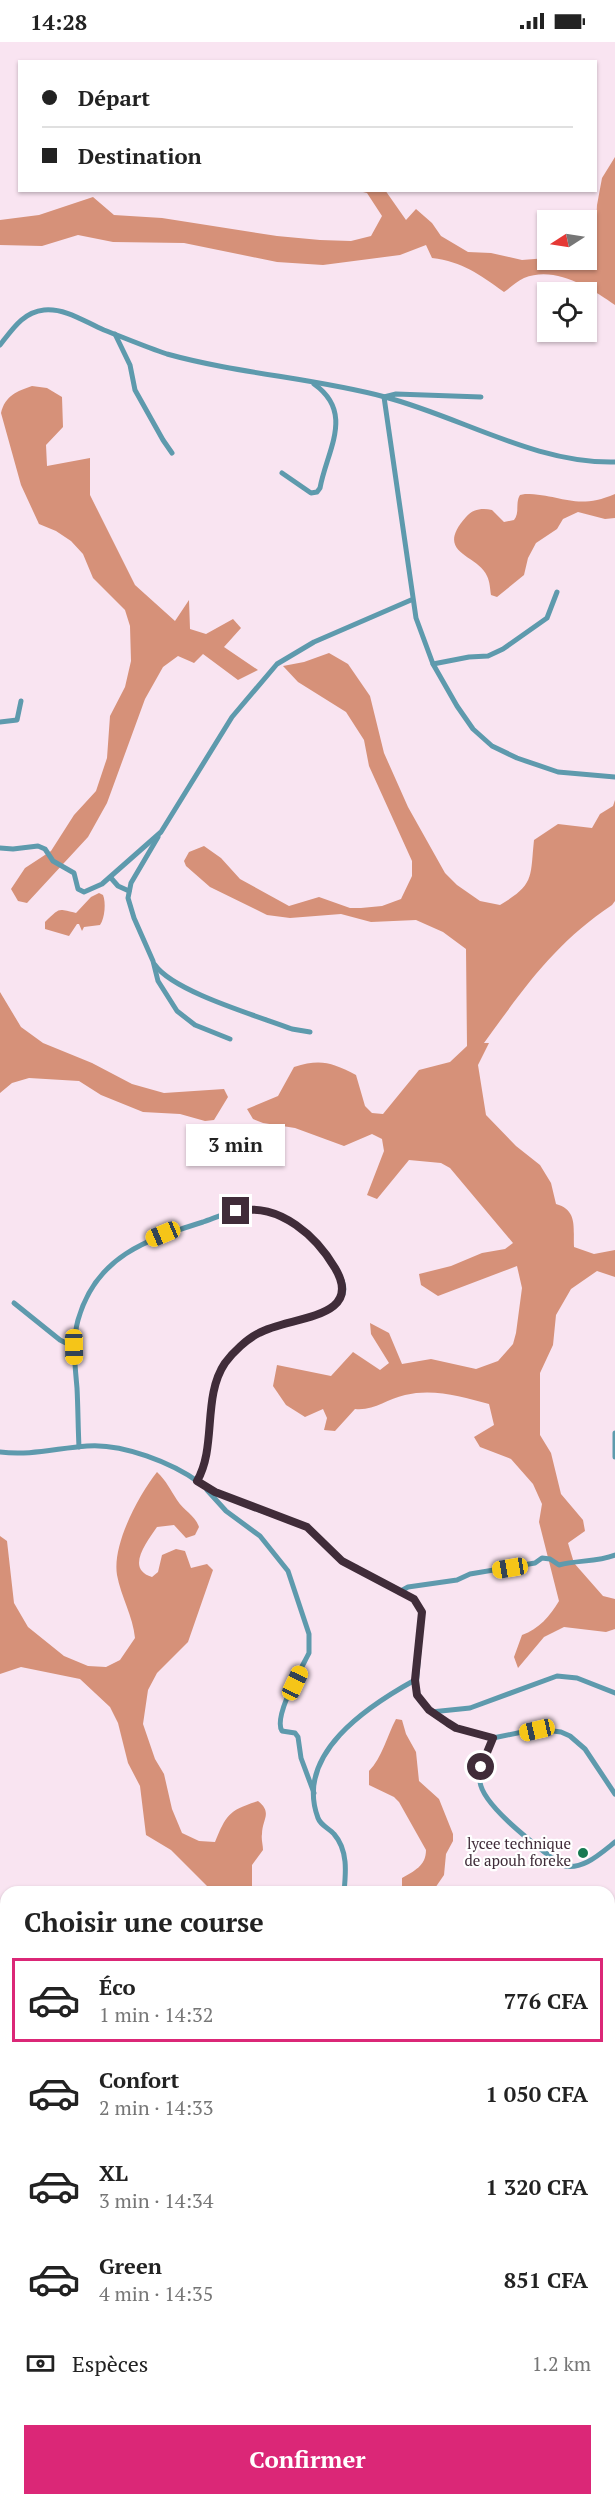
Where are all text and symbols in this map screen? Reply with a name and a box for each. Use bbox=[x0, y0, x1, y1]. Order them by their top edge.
text: 14:28 bbox=[30, 7, 87, 36]
text: Départ bbox=[78, 83, 150, 112]
text: Destination bbox=[78, 141, 202, 170]
north arrow bbox=[537, 210, 597, 270]
map controls bbox=[537, 210, 597, 342]
button: locate bbox=[537, 282, 597, 342]
callout: 3 min bbox=[186, 1124, 286, 1166]
text: 3 min bbox=[208, 1131, 263, 1158]
route end bbox=[222, 1197, 249, 1224]
car bbox=[143, 1219, 183, 1249]
car bbox=[65, 1329, 83, 1365]
car bbox=[491, 1556, 529, 1580]
car bbox=[279, 1663, 311, 1703]
car bbox=[517, 1717, 557, 1743]
route start bbox=[467, 1753, 494, 1780]
place label: lycee technique de apouh foreke bbox=[464, 1833, 571, 1870]
marker: lycee technique de apouh foreke bbox=[576, 1846, 590, 1860]
text: Choisir une course bbox=[24, 1904, 264, 1940]
text: Éco bbox=[99, 1972, 136, 2001]
icon: car bbox=[27, 1973, 81, 2027]
text: 776 CFA bbox=[504, 1986, 588, 2015]
text: 1 min · 14:32 bbox=[99, 2001, 213, 2028]
text: Confort bbox=[99, 2065, 179, 2094]
icon: car bbox=[27, 2066, 81, 2120]
text: 1 050 CFA bbox=[485, 2079, 588, 2108]
text: 2 min · 14:33 bbox=[99, 2094, 213, 2121]
text: XL bbox=[99, 2158, 128, 2187]
icon: car bbox=[27, 2159, 81, 2213]
text: 1 320 CFA bbox=[485, 2172, 588, 2201]
text: 3 min · 14:34 bbox=[99, 2187, 213, 2214]
text: Green bbox=[99, 2251, 162, 2280]
icon: car bbox=[27, 2252, 81, 2306]
text: 851 CFA bbox=[504, 2265, 588, 2294]
text: 4 min · 14:35 bbox=[99, 2280, 213, 2307]
icon: cash bbox=[24, 2347, 57, 2380]
text: Espèces bbox=[72, 2349, 148, 2378]
text: 1.2 km bbox=[532, 2350, 591, 2377]
button: Confirmer bbox=[24, 2425, 591, 2494]

